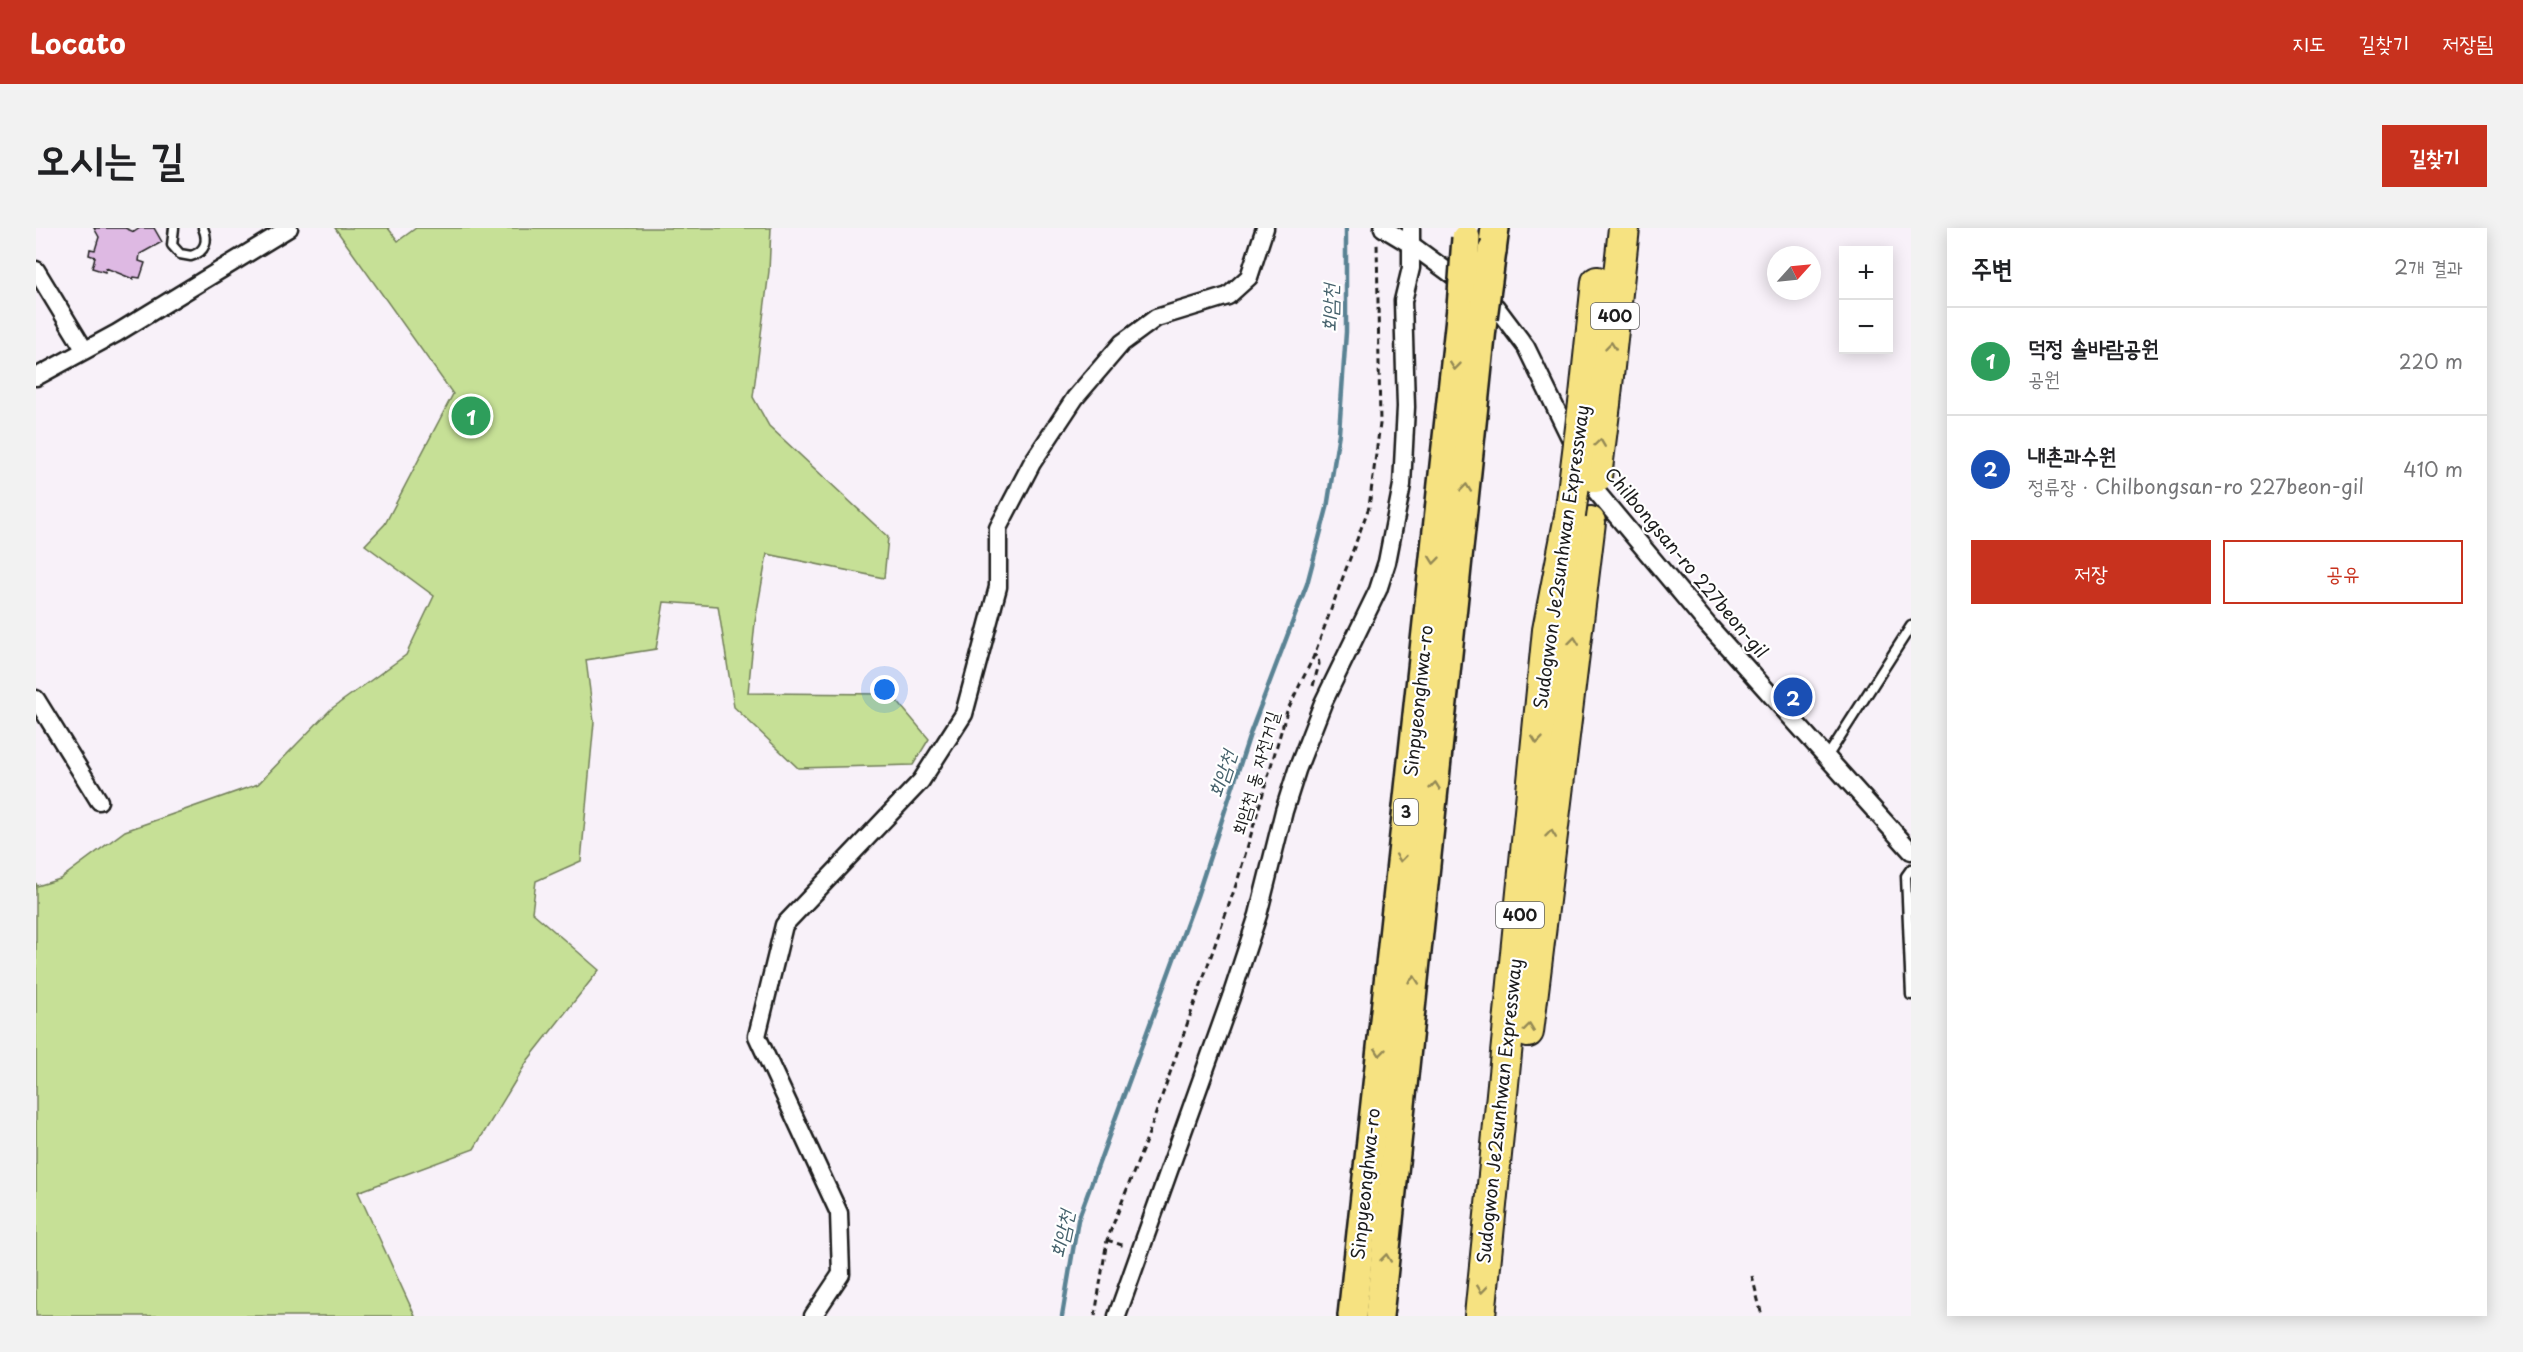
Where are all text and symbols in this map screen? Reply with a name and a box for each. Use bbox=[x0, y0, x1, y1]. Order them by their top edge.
text: Locato bbox=[30, 21, 126, 64]
text: 지도 bbox=[2292, 26, 2326, 58]
text: 길찾기 bbox=[2359, 26, 2409, 58]
text: 저장됨 bbox=[2442, 26, 2493, 58]
text: 오시는 길 bbox=[36, 125, 185, 188]
button: 길찾기 bbox=[2382, 125, 2487, 187]
north arrow bbox=[1767, 246, 1821, 300]
map controls bbox=[1839, 246, 1893, 354]
button: + bbox=[1839, 246, 1893, 300]
text: 주변 bbox=[1971, 248, 2013, 287]
text: 2개 결과 bbox=[2394, 252, 2463, 282]
water label: 회암천 bbox=[1314, 282, 1344, 332]
button: − bbox=[1839, 300, 1893, 354]
road number: 400 bbox=[1591, 303, 1639, 329]
text: 덕정 솔바람공원 bbox=[2028, 330, 2159, 363]
one-way arrow bbox=[1605, 342, 1617, 351]
text: 1 bbox=[1986, 346, 1995, 376]
text: 220 m bbox=[2399, 346, 2463, 376]
one-way arrow bbox=[1449, 361, 1462, 370]
text: 공원 bbox=[2028, 363, 2060, 393]
pin: 1 bbox=[452, 394, 490, 438]
street label: Sudogwon Je2sunhwan Expressway bbox=[1526, 403, 1595, 710]
one-way arrow bbox=[1594, 438, 1606, 447]
text: 내촌과수원 bbox=[2028, 438, 2117, 471]
text: 2 bbox=[1983, 454, 1998, 484]
text: 410 m bbox=[2403, 454, 2463, 484]
street label: Chilbongsan-ro 227beon-gil bbox=[1599, 461, 1775, 663]
text: 정류장 · Chilbongsan-ro 227beon-gil bbox=[2028, 471, 2364, 501]
one-way arrow bbox=[1459, 483, 1471, 493]
button: 저장 bbox=[1971, 540, 2211, 604]
button: 공유 bbox=[2223, 540, 2463, 604]
one-way arrow bbox=[1428, 555, 1441, 564]
street label: Sinpyeonghwa-ro bbox=[1396, 624, 1439, 778]
one-way arrow bbox=[1568, 636, 1580, 645]
pin: 2 bbox=[1774, 674, 1812, 720]
your location bbox=[870, 675, 899, 704]
street label: 회암천 동 자전거길 bbox=[1224, 707, 1285, 838]
one-way arrow bbox=[1531, 735, 1544, 745]
water label: 회암천 bbox=[1199, 744, 1243, 801]
one-way arrow bbox=[1428, 782, 1440, 791]
road number: 3 bbox=[1394, 799, 1418, 825]
one-way arrow bbox=[1545, 830, 1557, 839]
one-way arrow bbox=[1396, 853, 1408, 862]
road number: 400 bbox=[1496, 902, 1544, 928]
street label: Sudogwon Je2sunhwan Expressway bbox=[1469, 957, 1528, 1265]
one-way arrow bbox=[1407, 976, 1420, 985]
one-way arrow bbox=[1522, 1023, 1535, 1032]
one-way arrow bbox=[1375, 1047, 1387, 1056]
street label: Sinpyeonghwa-ro bbox=[1343, 1107, 1386, 1261]
water label: 회암천 bbox=[1041, 1205, 1081, 1261]
one-way arrow bbox=[1379, 1253, 1391, 1262]
one-way arrow bbox=[1476, 1285, 1489, 1294]

